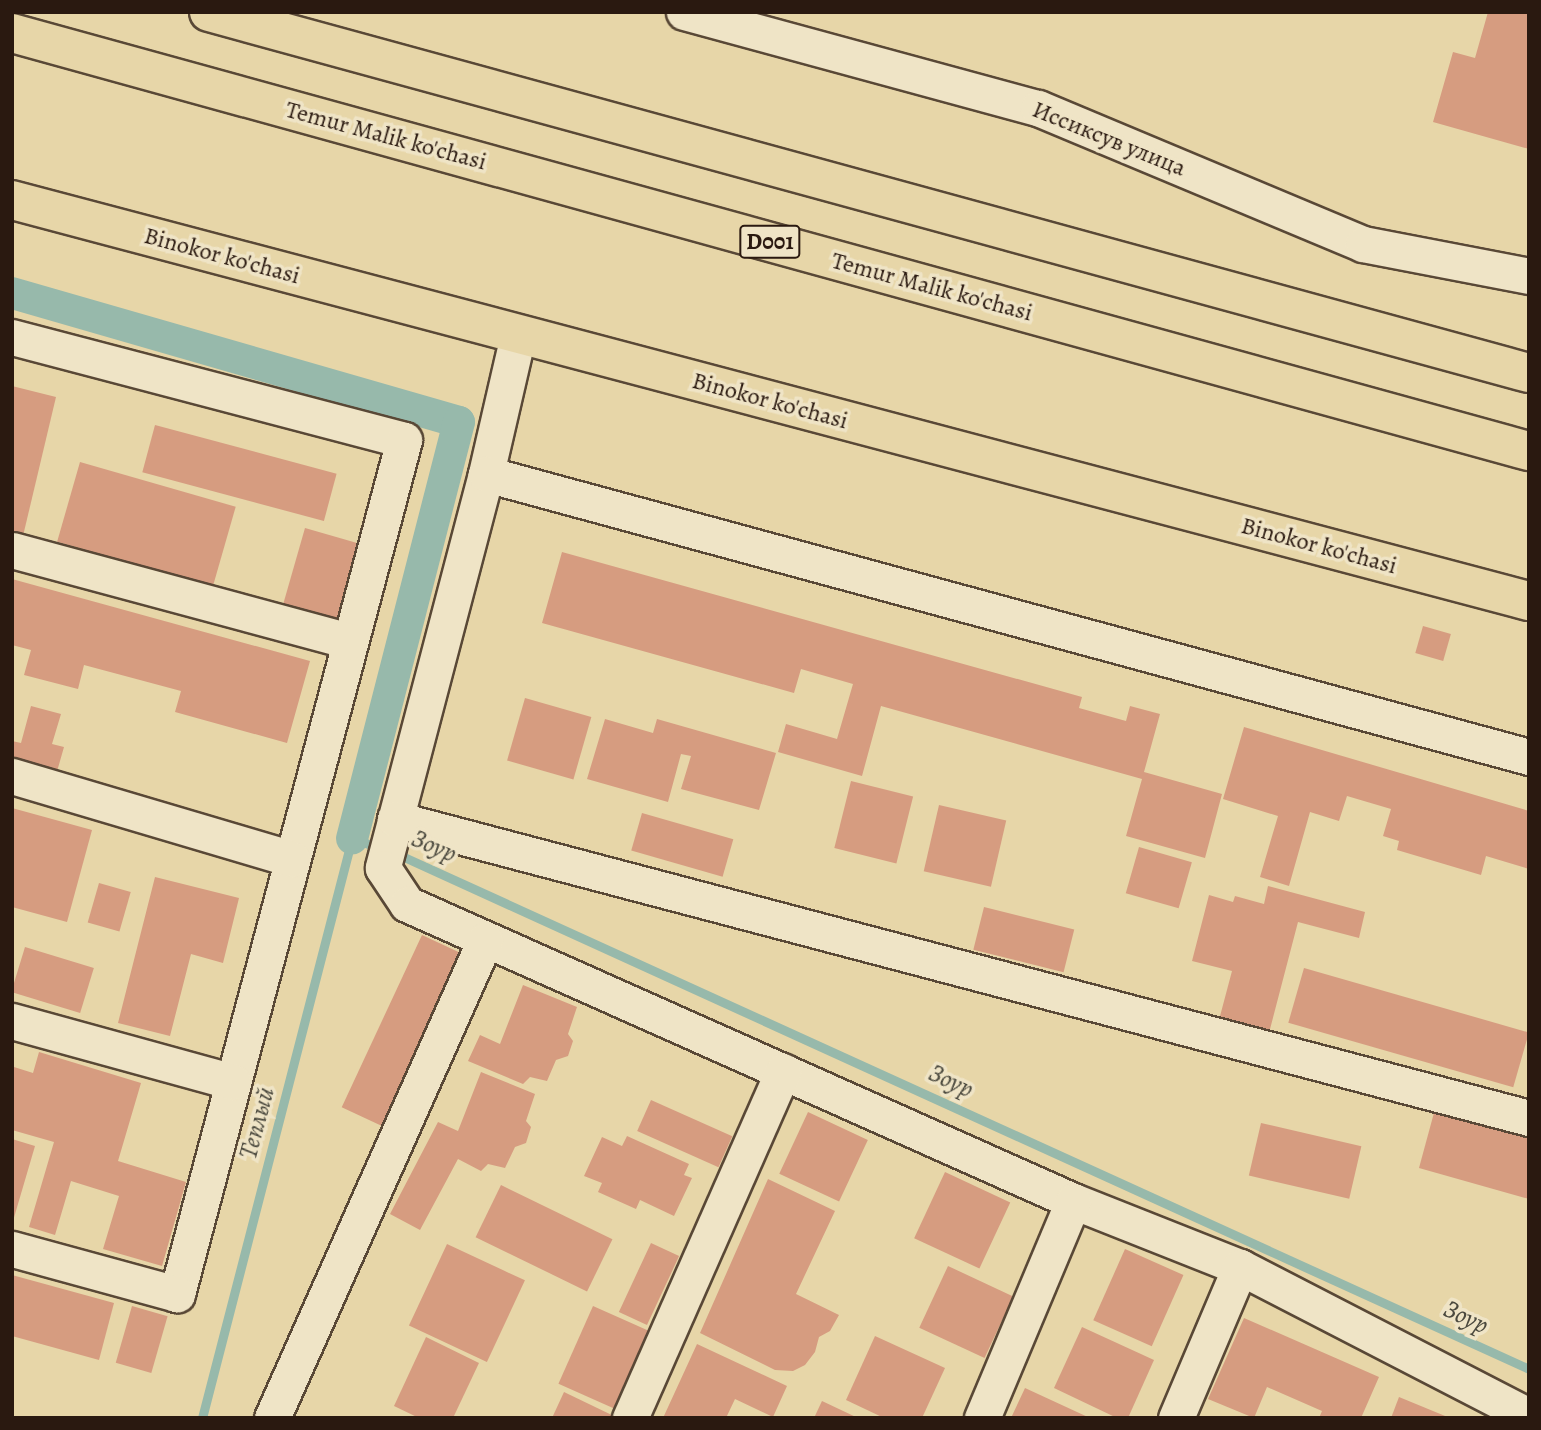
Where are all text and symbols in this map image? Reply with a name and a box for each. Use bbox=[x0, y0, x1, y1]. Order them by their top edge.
street label: Temur Malik ko'chasi bbox=[282, 95, 490, 177]
street label: Иссиксув улица bbox=[1028, 95, 1190, 183]
street label: Binokor ko'chasi bbox=[141, 221, 303, 291]
road number: D001 bbox=[738, 222, 802, 262]
street label: Temur Malik ko'chasi bbox=[828, 246, 1036, 328]
street label: Binokor ko'chasi bbox=[689, 366, 851, 436]
street label: Binokor ko'chasi bbox=[1238, 511, 1400, 581]
water label: Зоур bbox=[407, 823, 461, 869]
water label: Зоур bbox=[924, 1057, 978, 1105]
water label: Теплый bbox=[232, 1084, 282, 1162]
water label: Зоур bbox=[1439, 1293, 1493, 1341]

